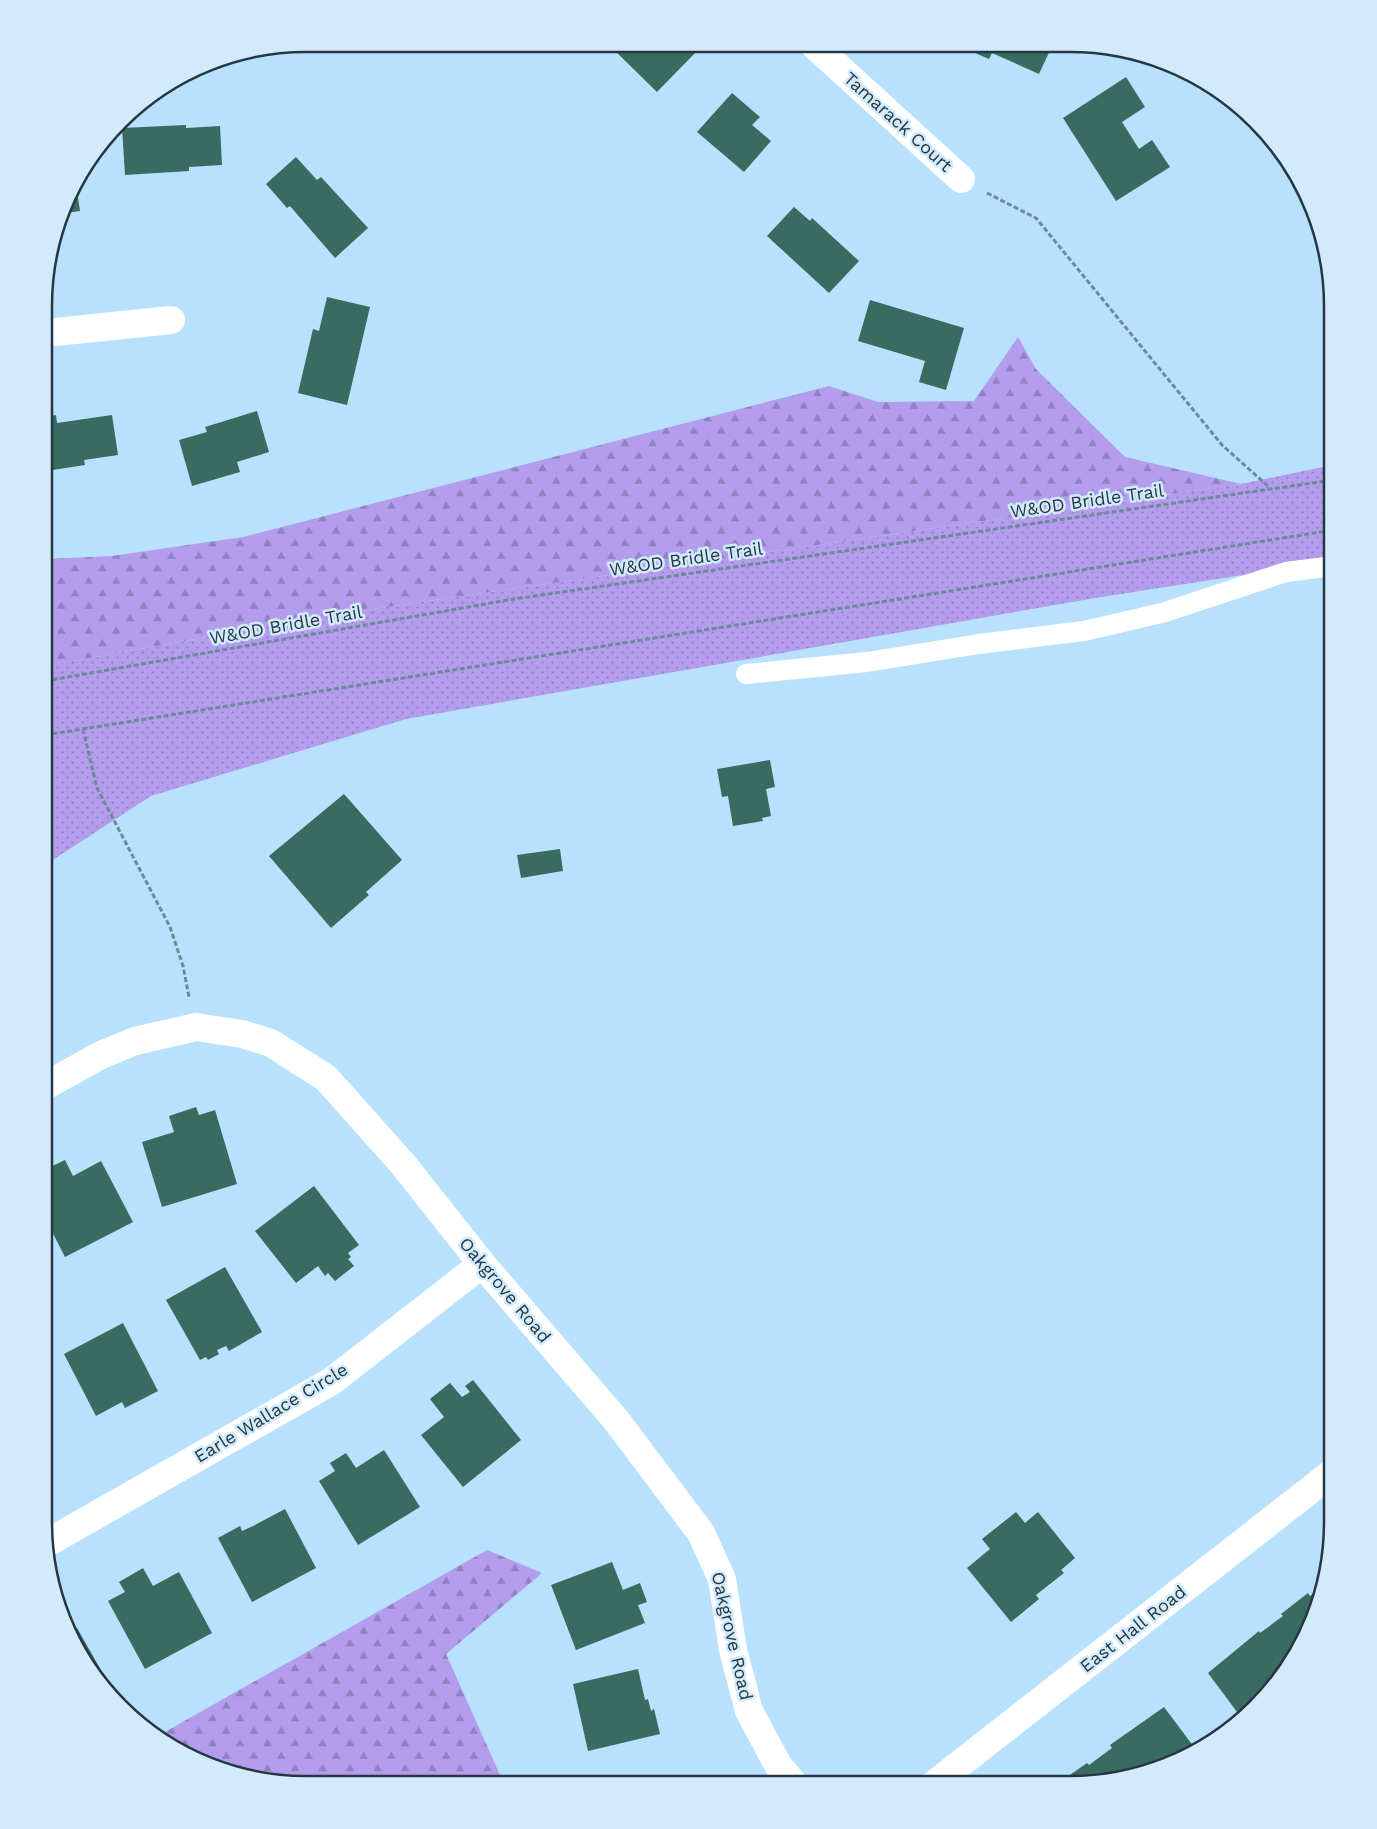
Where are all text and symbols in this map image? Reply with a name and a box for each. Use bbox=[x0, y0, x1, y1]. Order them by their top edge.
street label: Tamarack Court bbox=[840, 67, 957, 176]
street label: W&OD Bridle Trail bbox=[1009, 479, 1165, 522]
street label: W&OD Bridle Trail bbox=[608, 537, 764, 580]
street label: W&OD Bridle Trail bbox=[208, 601, 364, 648]
street label: Oakgrove Road bbox=[455, 1233, 556, 1347]
street label: Earle Wallace Circle bbox=[190, 1358, 351, 1467]
street label: Oakgrove Road bbox=[708, 1570, 757, 1702]
street label: East Hall Road bbox=[1076, 1581, 1190, 1676]

